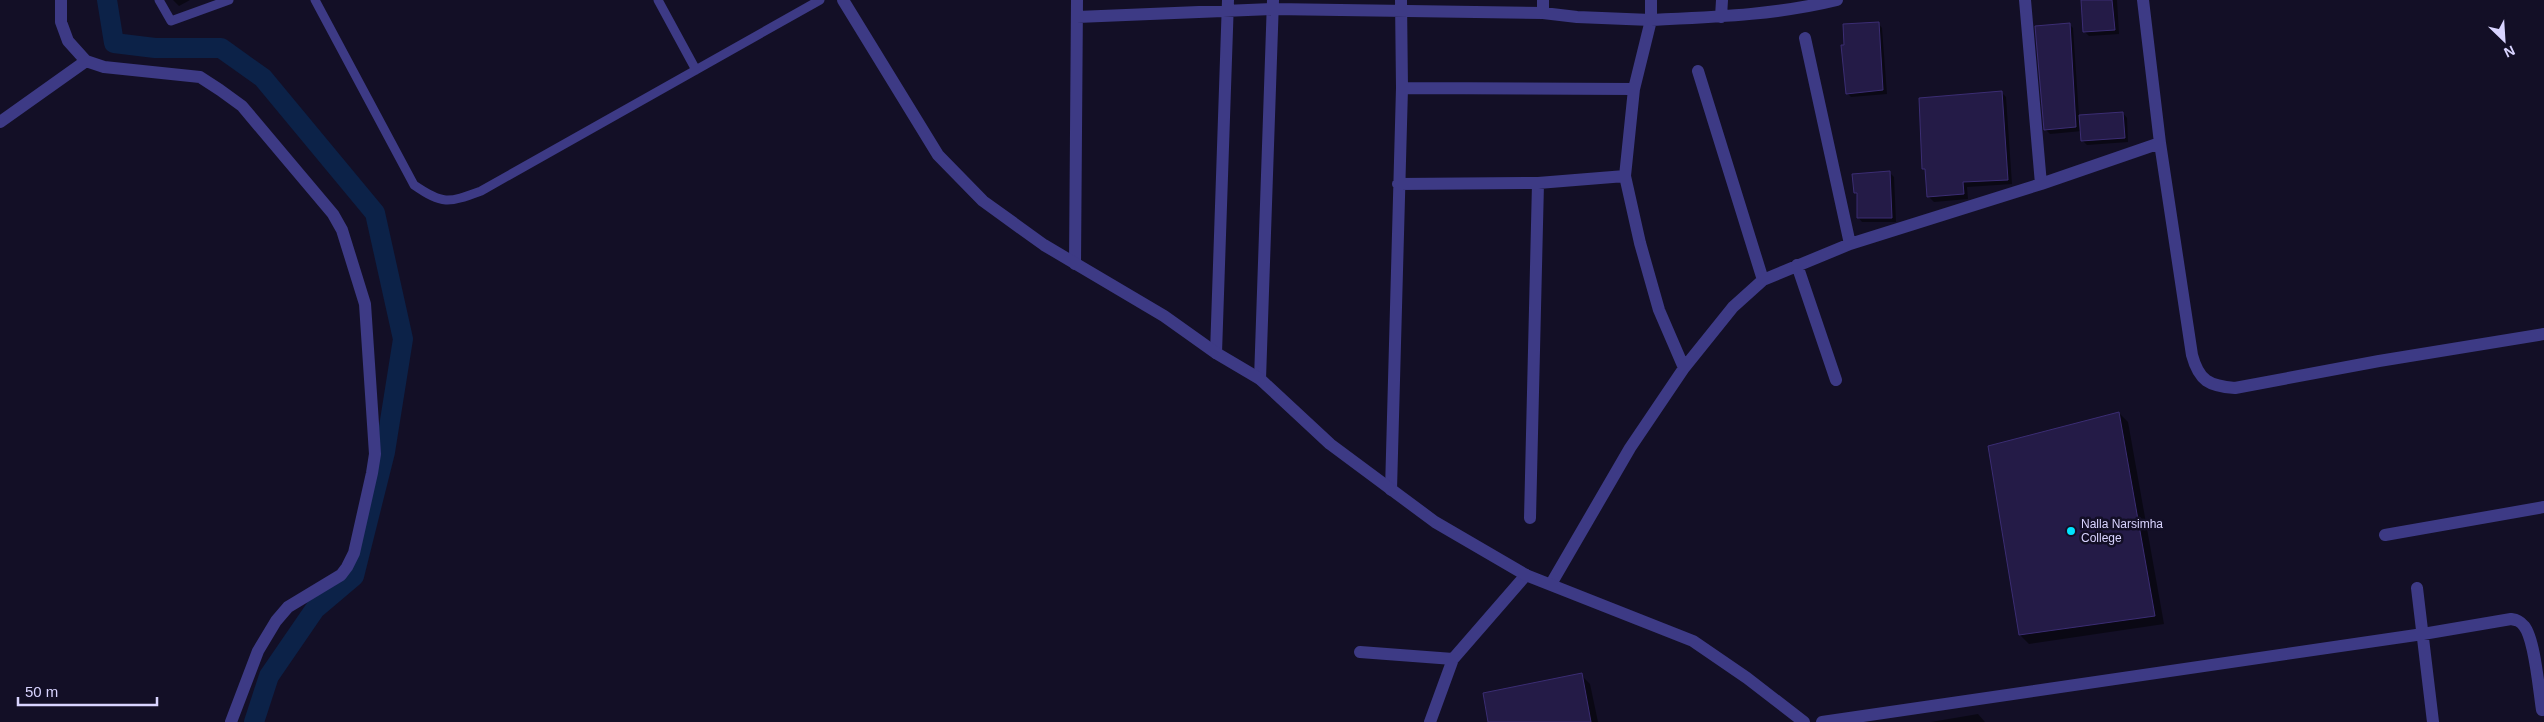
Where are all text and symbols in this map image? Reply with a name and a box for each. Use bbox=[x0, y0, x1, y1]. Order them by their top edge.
north arrow bbox=[2479, 15, 2529, 65]
text: N bbox=[2502, 42, 2517, 61]
place label: Nalla Narsimha College bbox=[2081, 517, 2163, 545]
marker: Nalla Narsimha College bbox=[2065, 525, 2077, 537]
scale bar bbox=[18, 674, 156, 706]
text: 50 m bbox=[25, 683, 58, 700]

